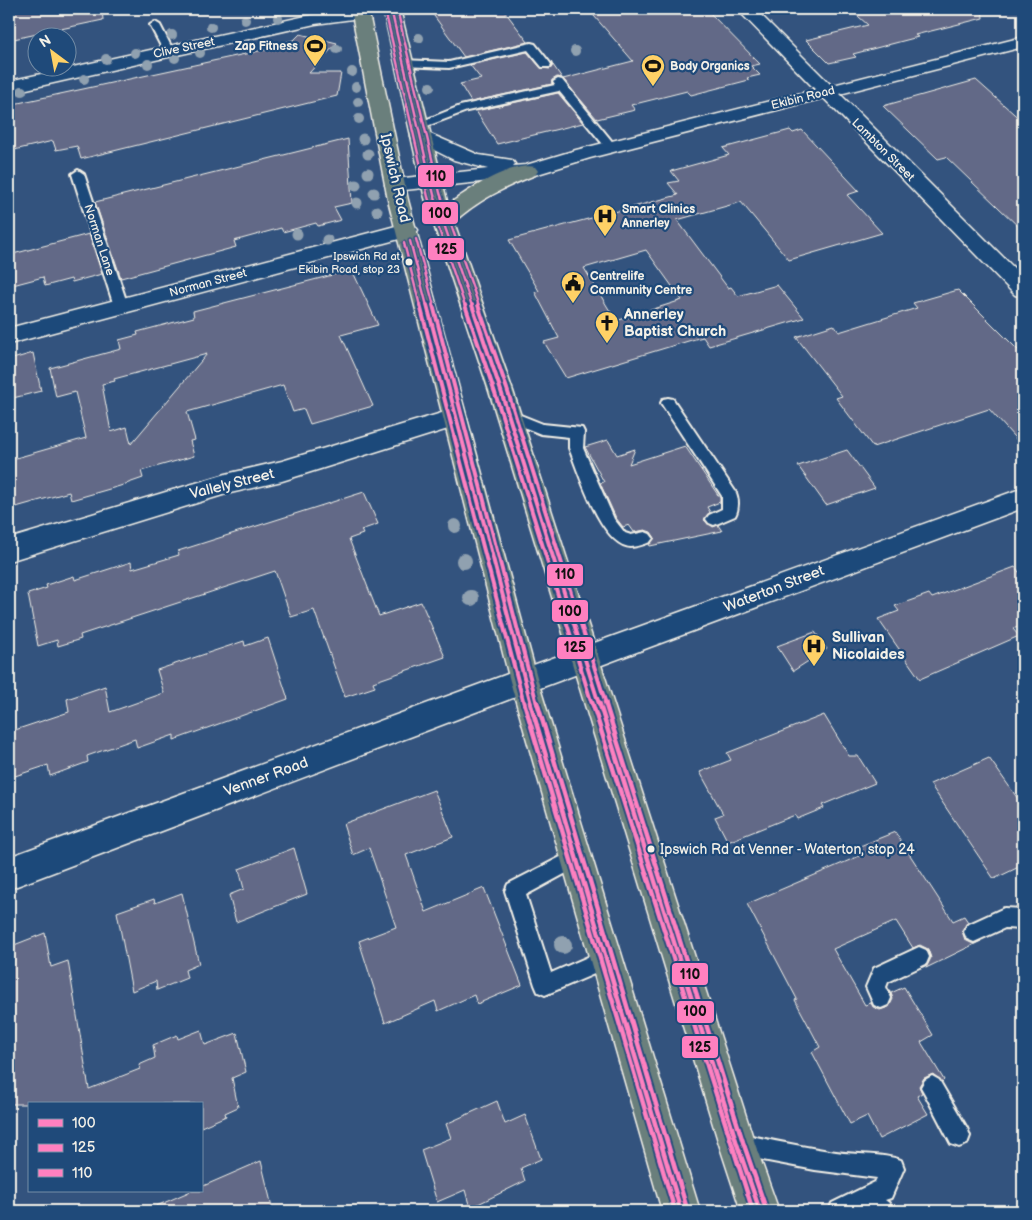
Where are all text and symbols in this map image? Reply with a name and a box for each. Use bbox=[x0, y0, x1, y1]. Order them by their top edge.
north arrow bbox=[28, 28, 78, 78]
text: N bbox=[36, 31, 54, 51]
sports icon: Zap Fitness bbox=[302, 33, 328, 67]
street label: Clive Street bbox=[152, 34, 216, 62]
place label: Zap Fitness bbox=[235, 39, 298, 54]
sports icon: Body Organics bbox=[640, 53, 666, 87]
place label: Body Organics bbox=[670, 59, 750, 74]
street label: Ekibin Road bbox=[770, 83, 837, 113]
street label: Lambton Street bbox=[848, 115, 918, 185]
street label: Ipswich Road bbox=[376, 132, 414, 224]
line badge: 110 bbox=[417, 164, 455, 188]
text: 110 bbox=[426, 168, 447, 185]
line badge: 100 bbox=[421, 201, 459, 225]
street label: Norman Lane bbox=[80, 202, 118, 278]
place label: Smart Clinics Annerley bbox=[621, 202, 695, 231]
hospital icon: Smart Clinics Annerley bbox=[592, 203, 618, 237]
text: 100 bbox=[428, 205, 452, 222]
line badge: 125 bbox=[427, 237, 465, 261]
text: 125 bbox=[435, 241, 457, 258]
place label: Ipswich Rd at Ekibin Road, stop 23 bbox=[298, 250, 401, 276]
marker: Ipswich Rd at Ekibin Road, stop 23 bbox=[404, 257, 414, 267]
street label: Norman Street bbox=[168, 265, 249, 301]
place label: Centrelife Community Centre bbox=[590, 269, 692, 298]
public building icon: Centrelife Community Centre bbox=[560, 270, 586, 304]
place label: Annerley Baptist Church bbox=[623, 305, 726, 341]
church icon: Annerley Baptist Church bbox=[594, 310, 620, 344]
street label: Vallely Street bbox=[188, 464, 276, 504]
street label: Waterton Street bbox=[721, 561, 827, 617]
line badge: 110 bbox=[546, 563, 584, 587]
text: 110 bbox=[555, 566, 576, 583]
line badge: 100 bbox=[551, 599, 589, 623]
text: 100 bbox=[558, 603, 582, 620]
place label: Sullivan Nicolaides bbox=[832, 628, 905, 664]
hospital icon: Sullivan Nicolaides bbox=[801, 633, 827, 667]
line badge: 125 bbox=[556, 636, 594, 660]
text: 125 bbox=[564, 639, 586, 656]
street label: Venner Road bbox=[221, 753, 311, 801]
place label: Ipswich Rd at Venner - Waterton, stop 24 bbox=[660, 841, 915, 858]
marker: Ipswich Rd at Venner - Waterton, stop 24 bbox=[646, 844, 656, 854]
line badge: 110 bbox=[671, 962, 709, 986]
text: 110 bbox=[680, 966, 701, 983]
line badge: 100 bbox=[676, 1000, 715, 1024]
text: 100 bbox=[683, 1003, 707, 1020]
line badge: 125 bbox=[681, 1035, 719, 1059]
text: 125 bbox=[689, 1039, 711, 1056]
legend bbox=[28, 1102, 202, 1192]
text: 100 bbox=[72, 1114, 96, 1133]
text: 125 bbox=[72, 1138, 95, 1157]
text: 110 bbox=[72, 1164, 93, 1183]

